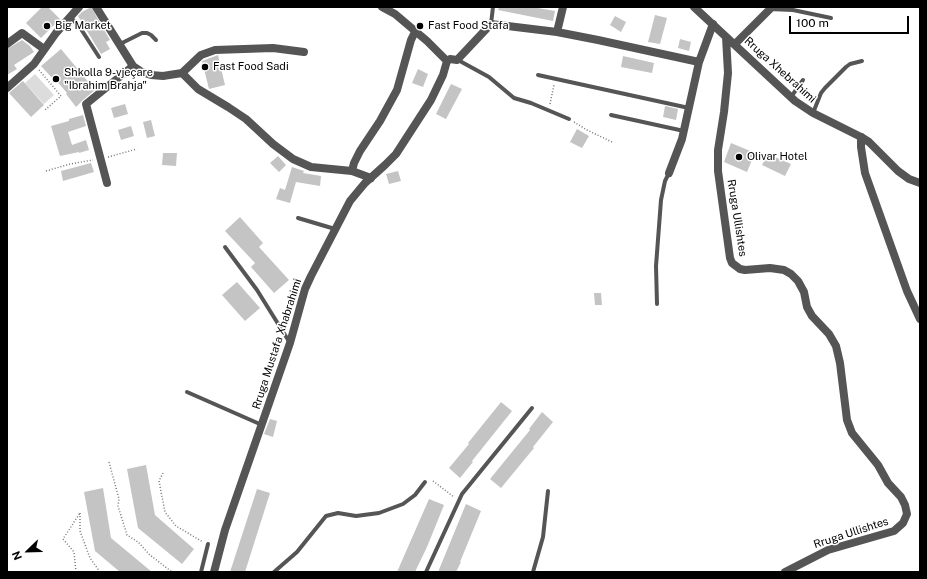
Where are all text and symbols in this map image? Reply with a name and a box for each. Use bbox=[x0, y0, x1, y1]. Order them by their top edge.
scale bar bbox=[791, 8, 911, 34]
text: 100 m bbox=[796, 16, 829, 30]
place label: Big Market bbox=[55, 19, 111, 33]
place label: Fast Food Stafa bbox=[428, 19, 509, 33]
marker: Big Market bbox=[42, 21, 52, 31]
marker: Fast Food Stafa bbox=[415, 21, 425, 31]
street label: Rruga Xhebrahimi bbox=[742, 34, 818, 106]
place label: Fast Food Sadi bbox=[213, 60, 289, 74]
marker: Fast Food Sadi bbox=[200, 62, 210, 72]
place label: Shkolla 9-vjeçare "Ibrahim Brahja" bbox=[64, 66, 153, 92]
marker: Shkolla 9-vjeçare "Ibrahim Brahja" bbox=[51, 74, 61, 84]
place label: Olivar Hotel bbox=[747, 150, 807, 164]
marker: Olivar Hotel bbox=[734, 152, 744, 162]
street label: Rruga Ullishtes bbox=[724, 178, 750, 258]
street label: Rruga Mustafa Xhabrahimi bbox=[250, 277, 304, 411]
street label: Rruga Ullishtes bbox=[812, 515, 890, 551]
north arrow bbox=[8, 531, 48, 571]
text: N bbox=[10, 549, 24, 562]

